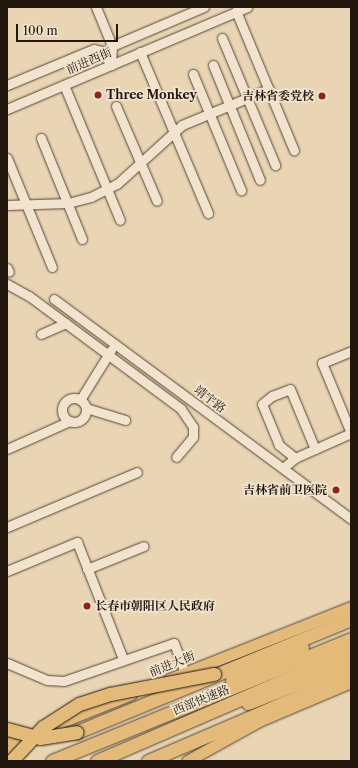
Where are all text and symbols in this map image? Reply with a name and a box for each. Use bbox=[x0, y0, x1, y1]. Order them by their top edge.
scale bar bbox=[18, 16, 120, 42]
text: 100 m bbox=[23, 23, 58, 38]
street label: 前进西街 bbox=[64, 45, 114, 77]
place label: Three Monkey bbox=[106, 88, 197, 102]
place label: 吉林省委党校 bbox=[242, 89, 314, 103]
marker: Three Monkey bbox=[93, 90, 103, 100]
marker: 吉林省委党校 bbox=[317, 91, 327, 101]
street label: 靖宇路 bbox=[191, 382, 229, 416]
place label: 吉林省前卫医院 bbox=[243, 483, 327, 497]
marker: 吉林省前卫医院 bbox=[330, 484, 342, 496]
place label: 长春市朝阳区人民政府 bbox=[95, 599, 215, 613]
marker: 长春市朝阳区人民政府 bbox=[82, 601, 92, 611]
street label: 前进大街 bbox=[147, 648, 197, 680]
street label: 西部快速路 bbox=[170, 682, 232, 718]

